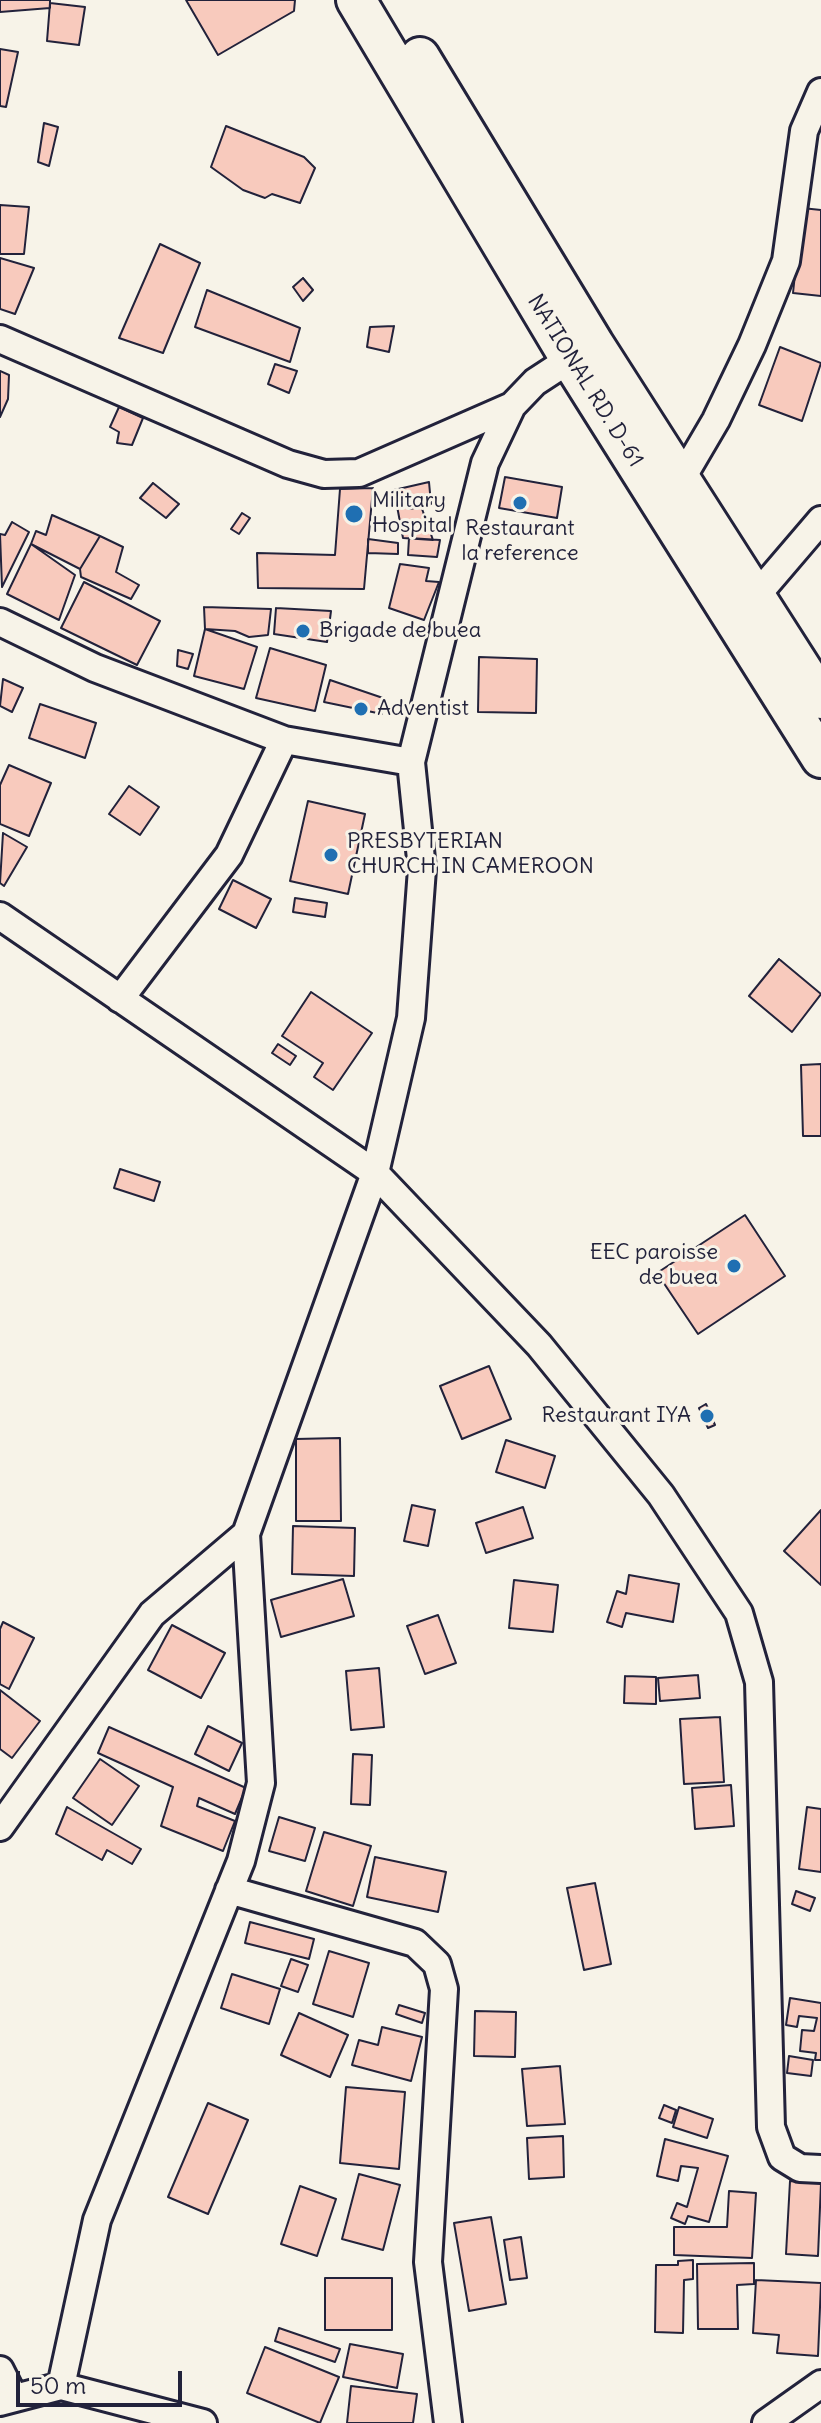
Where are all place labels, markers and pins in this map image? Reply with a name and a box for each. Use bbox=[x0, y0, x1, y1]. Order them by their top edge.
place label: Military Hospital bbox=[372, 488, 453, 540]
marker: Restaurant la reference bbox=[511, 494, 529, 512]
marker: Military Hospital bbox=[343, 503, 365, 525]
place label: Restaurant la reference bbox=[462, 516, 578, 568]
place label: Brigade de buea bbox=[319, 618, 481, 644]
marker: Brigade de buea bbox=[294, 622, 312, 640]
place label: Adventist bbox=[377, 696, 469, 722]
marker: Adventist bbox=[352, 700, 370, 718]
place label: PRESBYTERIAN CHURCH IN CAMEROON bbox=[347, 829, 594, 880]
marker: PRESBYTERIAN CHURCH IN CAMEROON bbox=[322, 846, 340, 864]
place label: EEC paroisse de buea bbox=[590, 1240, 718, 1292]
marker: EEC paroisse de buea bbox=[725, 1257, 743, 1275]
place label: Restaurant IYA bbox=[541, 1403, 691, 1429]
marker: Restaurant IYA bbox=[698, 1407, 716, 1425]

